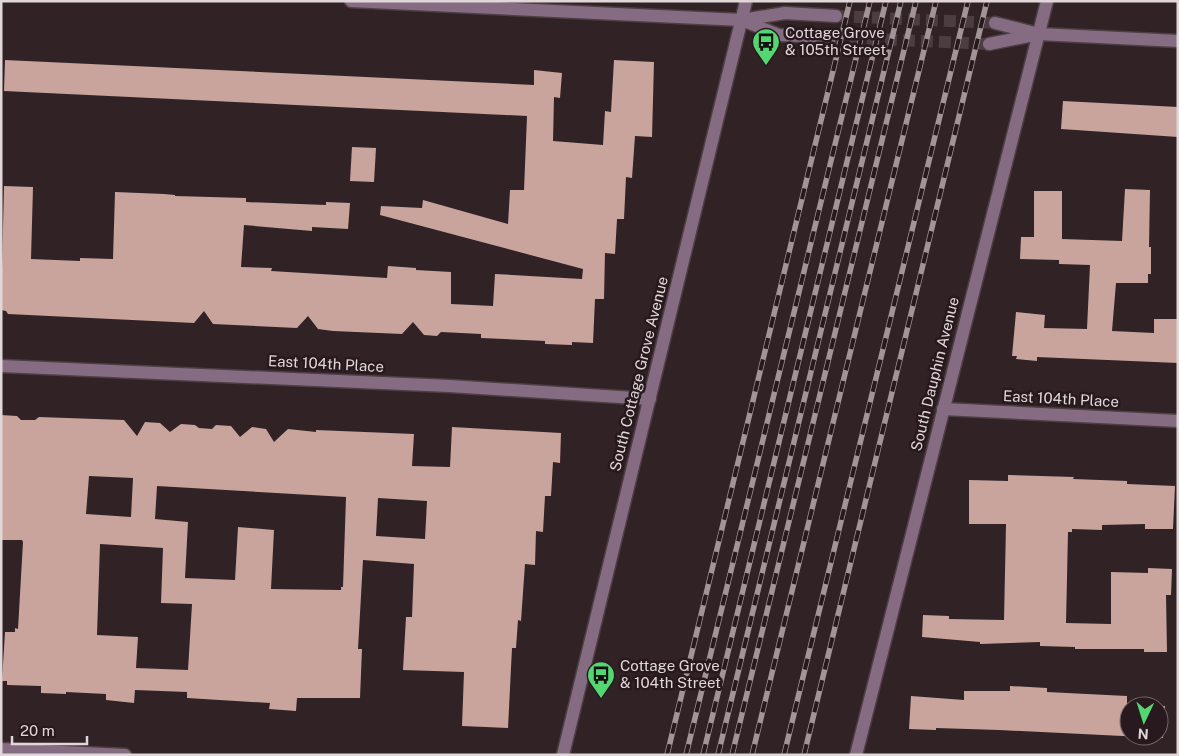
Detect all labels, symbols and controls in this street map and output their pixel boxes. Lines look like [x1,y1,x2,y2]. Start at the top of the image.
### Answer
place label: Cottage Grove & 105th Street [785,24,886,58]
bus stop icon: Cottage Grove & 105th Street [751,27,781,66]
street label: South Cottage Grove Avenue [606,275,671,473]
street label: South Dauphin Avenue [907,295,962,453]
street label: East 104th Place [268,352,384,375]
street label: East 104th Place [1003,387,1119,410]
place label: Cottage Grove & 104th Street [620,657,721,691]
bus stop icon: Cottage Grove & 104th Street [586,660,616,699]
north arrow [1119,696,1169,746]
scale bar [12,714,88,746]
text: 20 m [20,722,55,739]
text: N [1137,726,1149,742]

